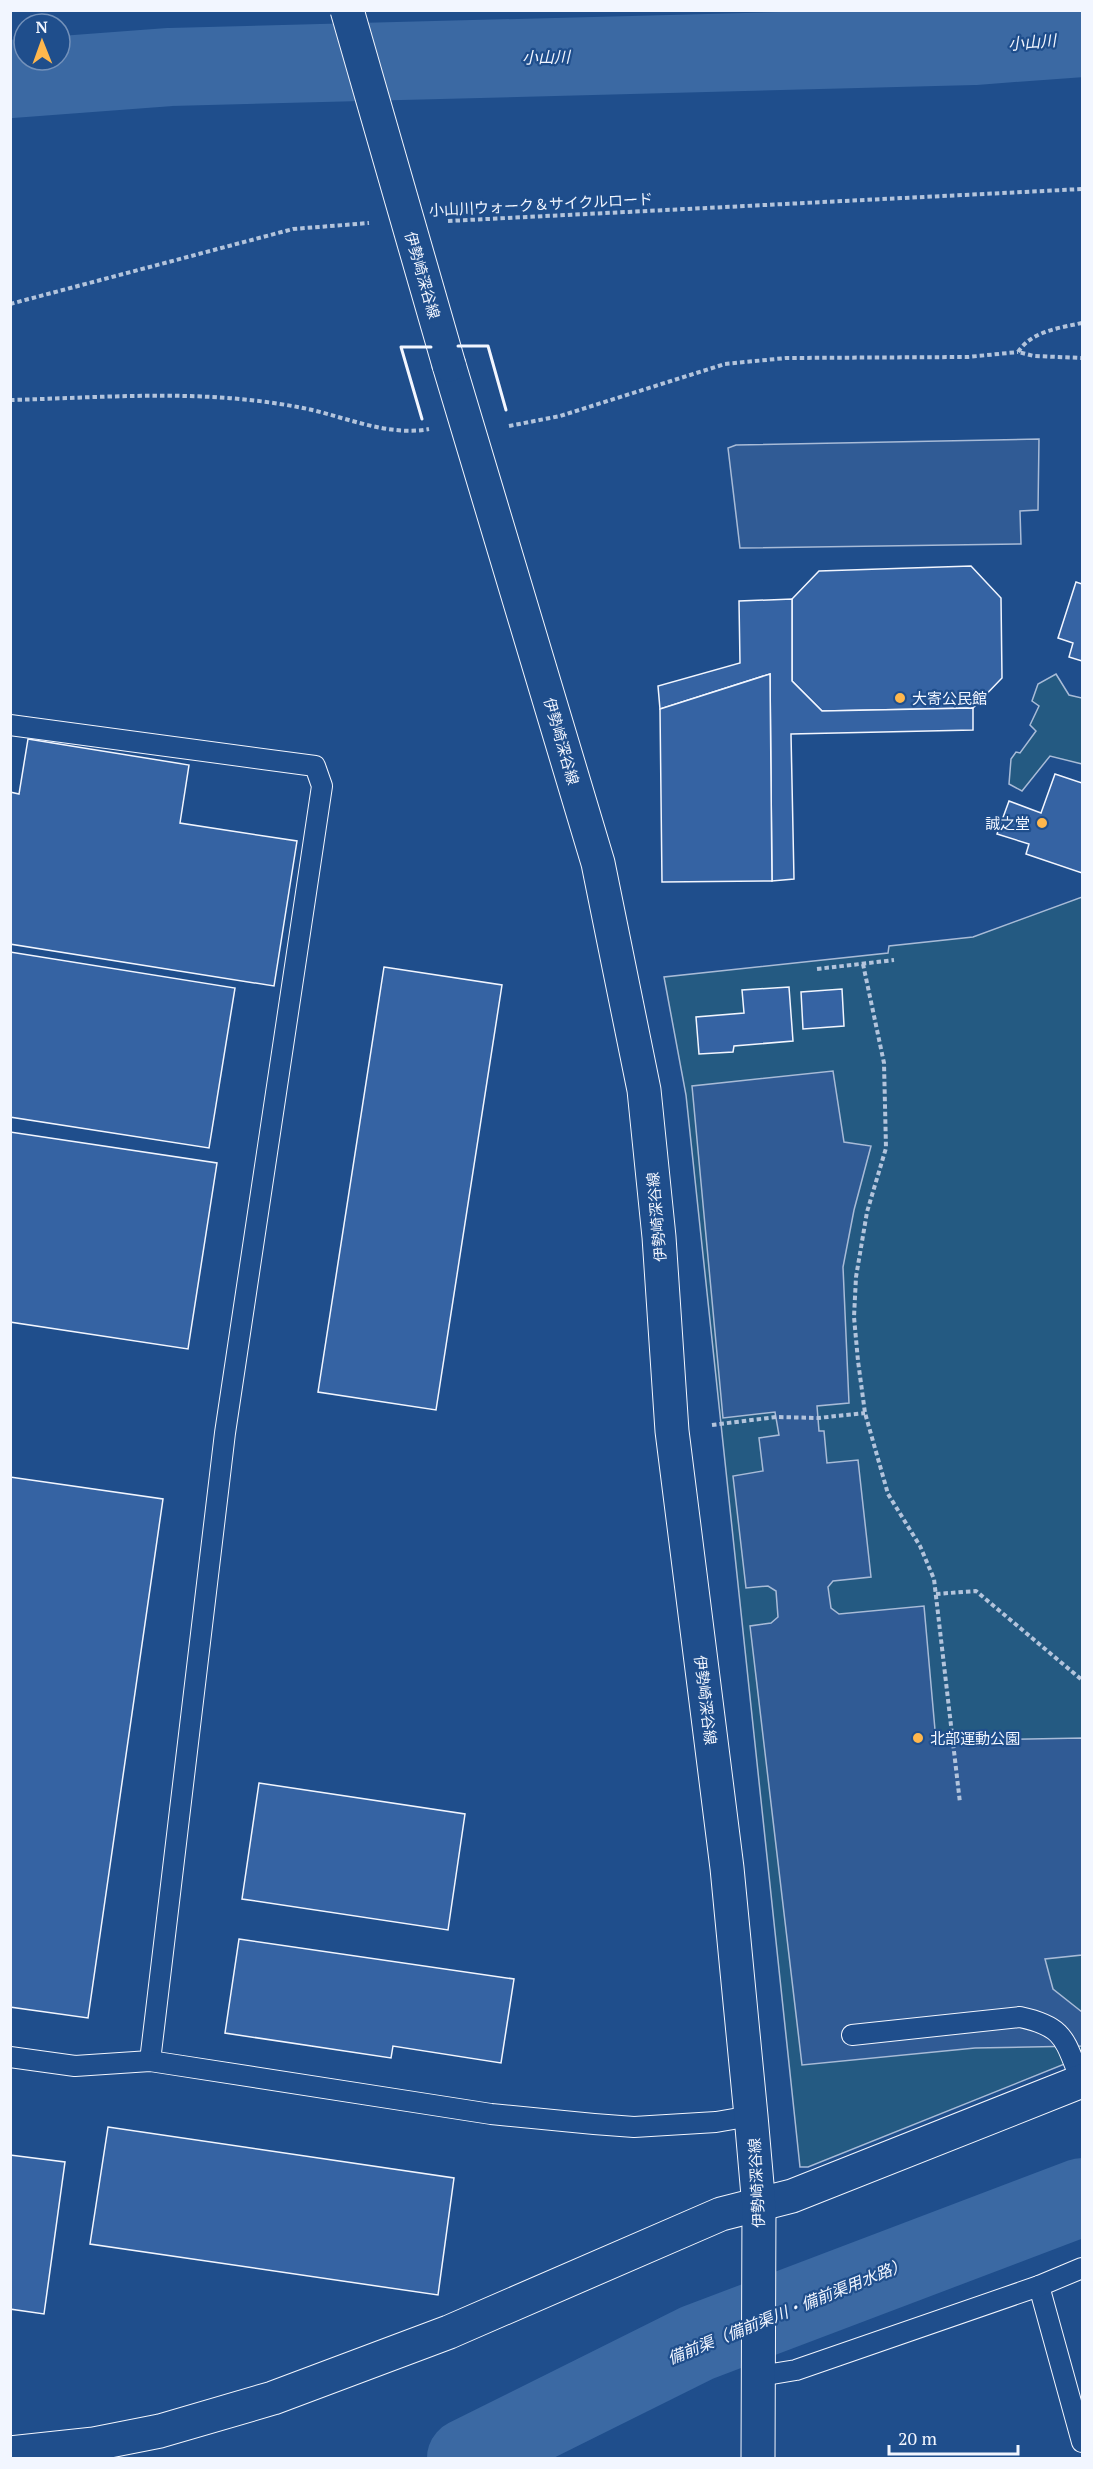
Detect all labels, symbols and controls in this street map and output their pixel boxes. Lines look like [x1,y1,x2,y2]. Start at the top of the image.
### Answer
north arrow [12,12,72,72]
text: N [35,16,48,38]
water label: 小山川 [1007,29,1059,55]
water label: 小山川 [522,46,572,68]
street label: 小山川ウォーク＆サイクルロード [428,188,654,220]
street label: 伊勢崎深谷線 [401,229,445,321]
place label: 大寄公民館 [912,688,987,708]
marker: 大寄公民館 [893,691,907,705]
street label: 伊勢崎深谷線 [540,695,584,787]
place label: 誠之堂 [985,813,1030,833]
marker: 誠之堂 [1035,816,1049,830]
street label: 伊勢崎深谷線 [642,1171,670,1263]
street label: 伊勢崎深谷線 [691,1654,721,1746]
place label: 北部運動公園 [930,1728,1020,1748]
marker: 北部運動公園 [911,1731,925,1745]
street label: 伊勢崎深谷線 [744,2138,768,2228]
water label: 備前渠（備前渠川・備前渠用水路） [664,2253,910,2369]
scale bar [889,2418,1018,2456]
text: 20 m [898,2426,938,2450]

